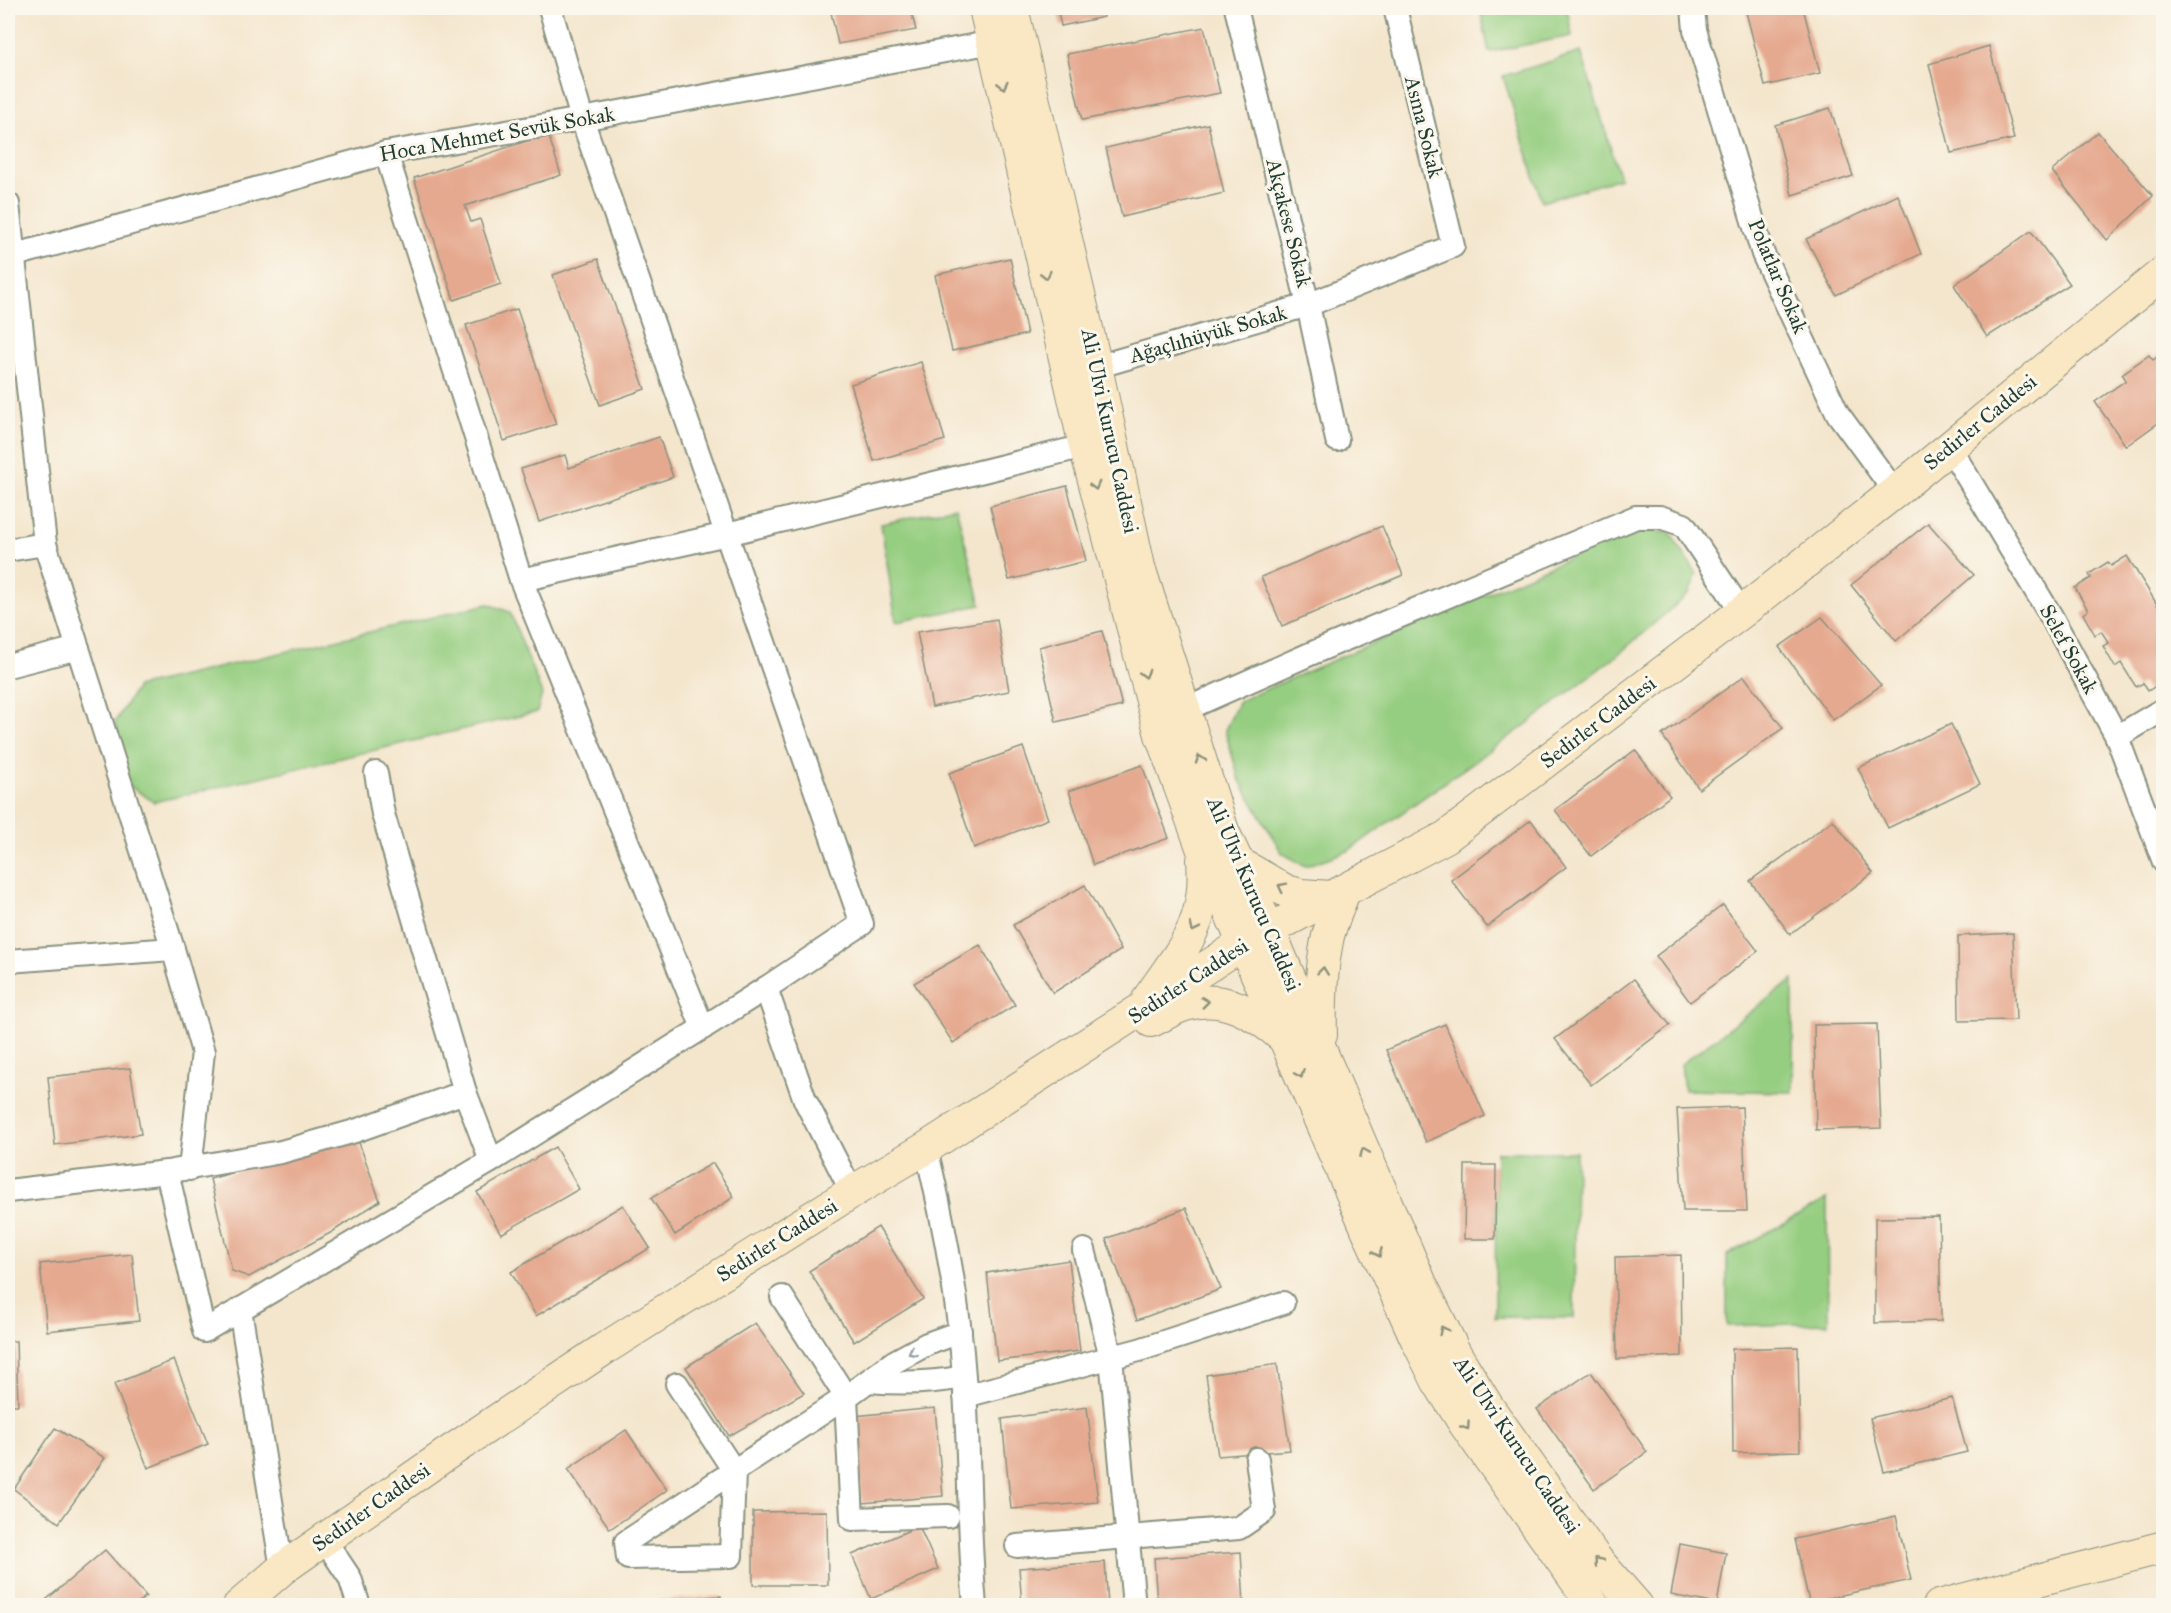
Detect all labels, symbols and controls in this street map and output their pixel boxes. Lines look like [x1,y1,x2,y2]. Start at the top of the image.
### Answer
street label: Asma Sokak [1399,72,1449,181]
one-way arrow [996,80,1009,90]
street label: Hoca Mehmet Sevük Sokak [377,100,617,168]
street label: Akçakese Sokak [1260,155,1318,290]
street label: Polatlar Sokak [1742,215,1814,338]
one-way arrow [1039,270,1052,280]
street label: Ağaçlıhüyük Sokak [1126,299,1290,369]
street label: Ali Ulvi Kurucu Caddesi [1075,325,1144,536]
street label: Sedirler Caddesi [1918,368,2042,476]
one-way arrow [1088,480,1100,490]
street label: Selef Sokak [2034,600,2104,698]
one-way arrow [1137,669,1150,679]
street label: Sedirler Caddesi [1535,670,1661,774]
one-way arrow [1195,754,1207,765]
street label: Ali Ulvi Kurucu Caddesi [1201,792,1307,995]
one-way arrow [1277,883,1288,895]
one-way arrow [1189,921,1201,932]
street label: Sedirler Caddesi [1123,932,1253,1030]
one-way arrow [1316,967,1329,976]
one-way arrow [1200,996,1209,1009]
one-way arrow [1293,1068,1305,1079]
one-way arrow [1359,1147,1371,1158]
street label: Sedirler Caddesi [712,1192,843,1288]
one-way arrow [1370,1247,1382,1258]
one-way arrow [1439,1326,1451,1337]
one-way arrow [908,1345,918,1356]
street label: Ali Ulvi Kurucu Caddesi [1447,1350,1586,1539]
one-way arrow [1459,1420,1470,1431]
street label: Sedirler Caddesi [307,1457,435,1557]
one-way arrow [1595,1557,1606,1568]

